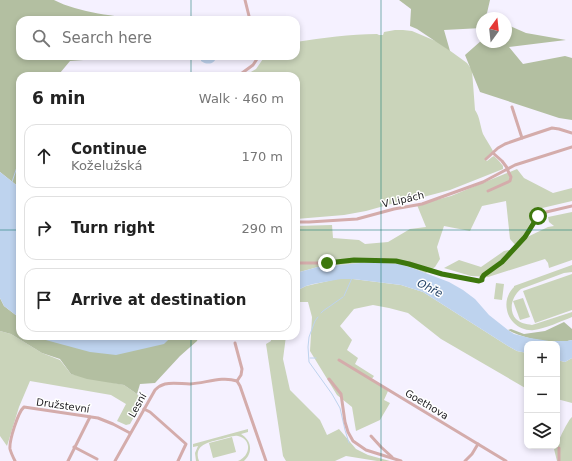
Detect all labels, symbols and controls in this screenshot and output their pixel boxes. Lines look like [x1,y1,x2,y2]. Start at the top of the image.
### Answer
north arrow [476,12,512,48]
search box [16,16,300,60]
icon: search [30,27,52,49]
text: Search here [62,29,152,47]
text: 6 min [32,88,85,108]
text: Walk · 460 m [199,91,284,106]
text: Continue [71,140,147,158]
icon: ahead [33,145,55,167]
text: 170 m [241,149,283,164]
text: Koželužská [71,158,142,173]
street label: V Lipách [381,189,425,210]
route start [529,207,547,225]
icon: right [33,217,55,239]
text: Turn right [71,219,155,237]
text: 290 m [241,221,283,236]
route end [318,254,336,272]
water label: Ohře [415,277,445,300]
icon: arrive [33,289,55,311]
text: Arrive at destination [71,291,246,309]
map controls [524,341,560,449]
button: + [524,341,560,377]
button: − [524,377,560,413]
street label: Goethova [403,387,450,422]
street label: Lesní [126,390,149,419]
street label: Družstevní [36,396,92,415]
button: layers [524,413,560,449]

